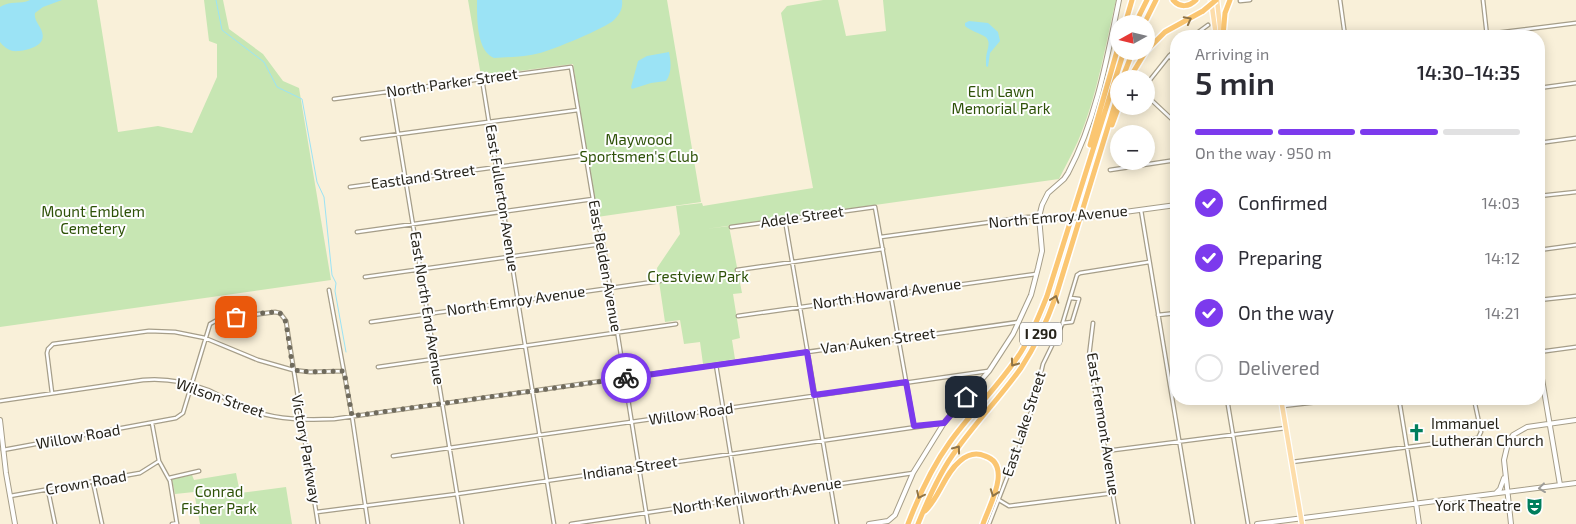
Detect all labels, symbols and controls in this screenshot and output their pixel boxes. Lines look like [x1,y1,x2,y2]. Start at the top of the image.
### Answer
north arrow [1110,15,1155,60]
map controls [1110,15,1155,170]
one-way arrow [1183,16,1192,26]
text: Arriving in [1195,44,1269,63]
text: 14:30–14:35 [1417,61,1520,84]
text: 5 min [1195,63,1275,101]
street label: North Parker Street [385,64,519,100]
button: + [1110,70,1155,115]
park label: Elm Lawn Memorial Park [952,82,1051,117]
street label: East Fullerton Avenue [482,123,524,273]
button: − [1110,125,1155,170]
park label: Maywood Sportsmen's Club [580,130,698,165]
text: On the way · 950 m [1195,143,1331,162]
street label: Eastland Street [370,160,476,192]
icon: check [1195,189,1223,217]
text: Confirmed [1238,191,1328,214]
text: 14:03 [1481,193,1520,212]
street label: East Belden Avenue [586,198,626,333]
street label: Adele Street [759,201,845,231]
street label: North Emroy Avenue [988,201,1128,231]
park label: Mount Emblem Cemetery [41,202,145,237]
street label: East North End Avenue [407,230,449,386]
icon: check [1195,244,1223,272]
text: Preparing [1238,246,1322,269]
text: 14:12 [1485,248,1520,267]
park label: Crestview Park [647,267,749,285]
street label: North Howard Avenue [812,274,962,312]
street label: North Emroy Avenue [446,281,586,319]
one-way arrow [1049,295,1059,304]
pin [215,296,257,338]
icon: check [1195,299,1223,327]
text: On the way [1238,301,1334,324]
icon: bag [222,303,250,331]
text: 14:21 [1485,303,1520,322]
road number: I 290 [1020,322,1062,346]
street label: Van Auken Street [819,323,937,357]
street label: East Fremont Avenue [1084,351,1124,497]
courier [601,353,651,403]
text: Delivered [1238,356,1320,379]
one-way arrow [1011,357,1020,367]
icon: bike [612,364,640,392]
street label: East Lake Street [998,368,1049,479]
street label: Wilson Street [174,374,267,421]
pin [945,376,987,418]
icon: home [952,383,980,411]
street label: Victory Parkway [289,393,325,505]
street label: Willow Road [647,398,734,428]
place label: Immanuel Lutheran Church [1431,414,1544,449]
street label: Willow Road [34,420,121,452]
church icon: Immanuel Lutheran Church [1407,423,1427,443]
one-way arrow [952,446,960,455]
street label: Indiana Street [581,451,679,483]
street label: Crown Road [44,466,128,498]
street label: North Kenilworth Avenue [671,473,843,517]
park label: Conrad Fisher Park [181,482,257,517]
one-way arrow [1538,482,1546,493]
one-way arrow [990,489,1000,497]
one-way arrow [916,490,926,499]
place label: York Theatre [1435,496,1521,514]
theatre icon: York Theatre [1525,496,1545,516]

